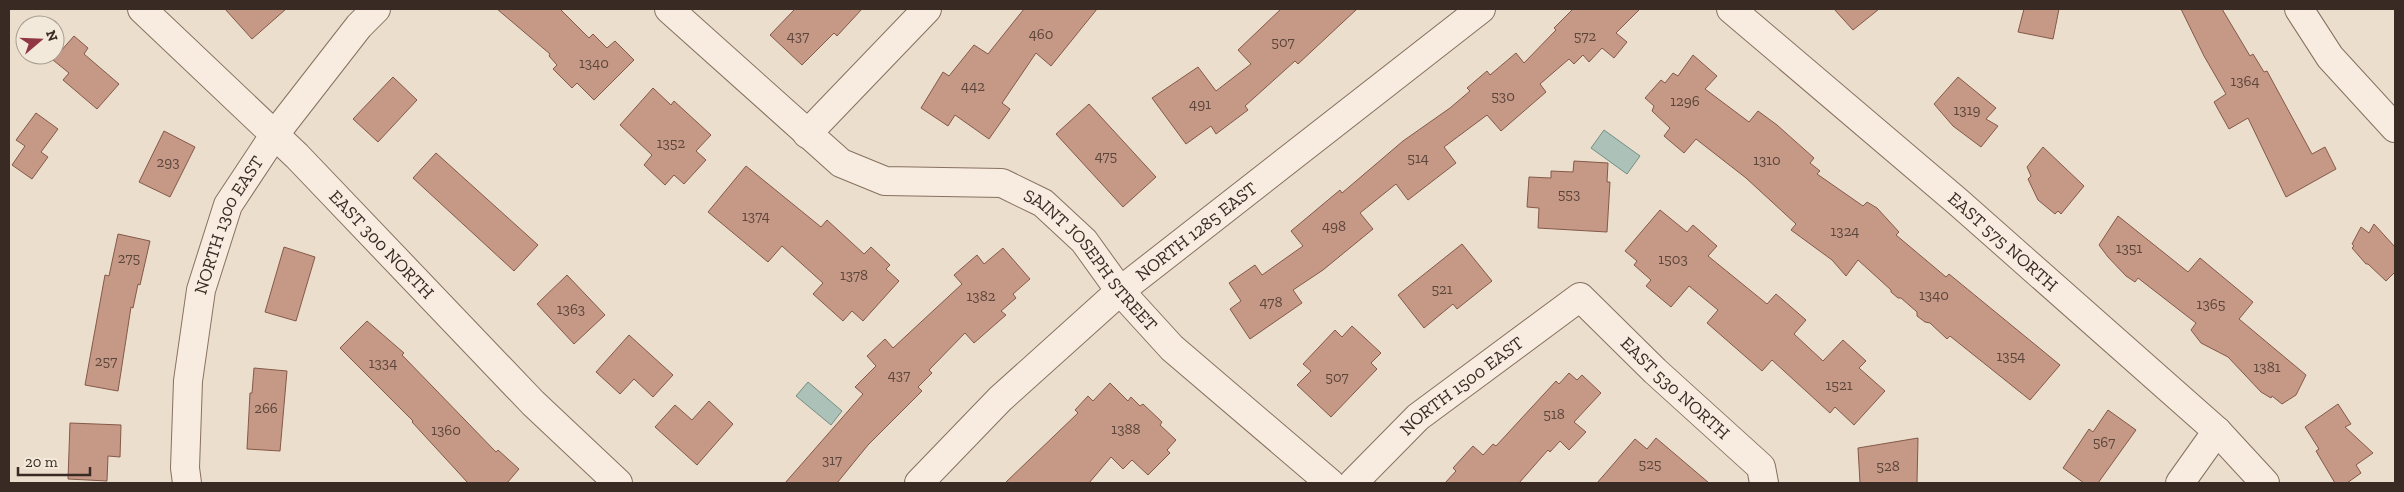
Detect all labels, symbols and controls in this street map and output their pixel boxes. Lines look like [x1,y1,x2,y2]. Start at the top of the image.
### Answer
north arrow [15,15,65,65]
house number: 460 [1029,25,1053,43]
house number: 437 [787,27,809,45]
house number: 572 [1574,27,1597,45]
text: N [42,28,62,44]
house number: 507 [1271,33,1295,51]
house number: 1340 [579,54,609,72]
house number: 1364 [2230,72,2260,90]
house number: 442 [961,77,985,95]
house number: 530 [1491,87,1515,105]
house number: 1296 [1670,92,1700,110]
house number: 491 [1189,95,1211,113]
house number: 1319 [1954,101,1980,119]
house number: 1352 [657,134,686,152]
house number: 475 [1095,147,1118,165]
house number: 514 [1407,149,1429,167]
house number: 1310 [1753,151,1781,169]
street label: NORTH 1300 EAST [189,152,268,297]
house number: 293 [156,153,180,171]
street label: NORTH 1285 EAST [1131,177,1261,286]
street label: SAINT JOSEPH STREET [1020,184,1162,336]
street label: EAST 300 NORTH [324,185,439,303]
house number: 553 [1558,185,1580,203]
street label: EAST 575 NORTH [1943,187,2063,296]
house number: 1374 [742,207,770,225]
house number: 498 [1322,217,1346,235]
house number: 1324 [1831,222,1859,240]
house number: 1351 [2116,239,2143,257]
house number: 275 [118,249,141,267]
house number: 1503 [1658,250,1688,268]
house number: 1378 [840,266,868,284]
house number: 521 [1431,280,1453,298]
house number: 1340 [1919,286,1949,304]
house number: 1382 [967,287,996,305]
house number: 478 [1260,293,1282,311]
house number: 1365 [2197,295,2226,313]
house number: 1363 [557,300,585,318]
street label: NORTH 1500 EAST [1395,332,1528,440]
street label: EAST 530 NORTH [1616,332,1734,444]
house number: 1354 [1997,347,2025,365]
house number: 257 [95,352,117,370]
house number: 1334 [369,354,397,372]
house number: 1381 [2254,358,2281,376]
house number: 437 [888,366,910,384]
house number: 507 [1325,368,1349,386]
house number: 1521 [1826,376,1853,394]
house number: 266 [254,399,278,417]
house number: 518 [1543,405,1565,423]
house number: 1388 [1111,420,1141,438]
house number: 1360 [431,421,461,439]
house number: 567 [2093,433,2115,451]
scale bar [18,444,90,476]
house number: 317 [822,451,842,469]
text: 20 m [25,453,58,471]
house number: 525 [1638,455,1662,473]
house number: 528 [1876,457,1900,475]

